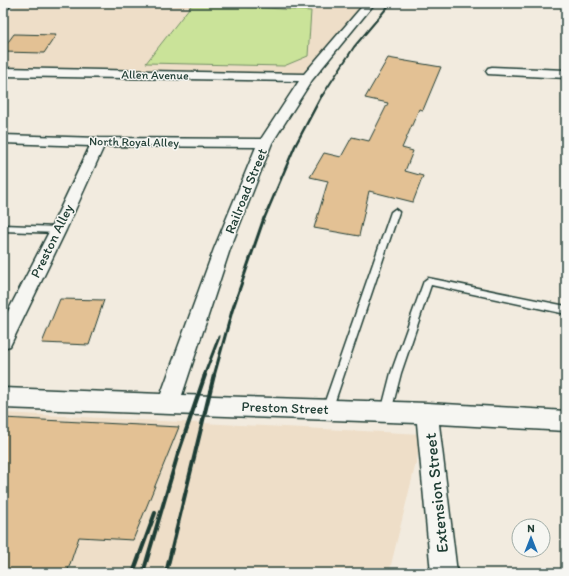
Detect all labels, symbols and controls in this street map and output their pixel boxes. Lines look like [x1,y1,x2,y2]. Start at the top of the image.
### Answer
street label: Allen Avenue [121,67,189,83]
street label: North Royal Alley [89,134,179,150]
street label: Railroad Street [221,146,271,236]
street label: Preston Alley [27,201,77,281]
street label: Preston Street [241,398,329,418]
street label: Extension Street [420,431,452,554]
north arrow [511,518,551,558]
text: N [527,522,535,535]

